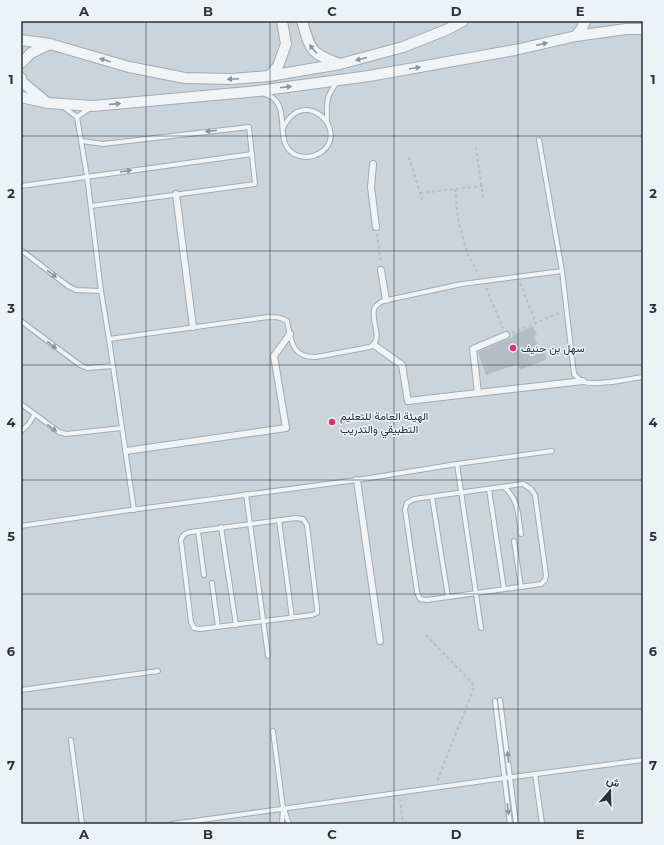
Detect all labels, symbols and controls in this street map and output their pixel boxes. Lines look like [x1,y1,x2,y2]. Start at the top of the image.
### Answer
text: A [78,3,90,19]
text: B [203,3,213,19]
text: C [327,3,337,19]
text: D [451,3,462,19]
text: E [576,3,585,19]
one-way arrow [536,40,549,46]
one-way arrow [309,44,318,55]
one-way arrow [355,56,367,62]
one-way arrow [98,57,110,63]
one-way arrow [409,65,421,71]
text: 1 [8,71,14,87]
text: 1 [650,71,656,87]
one-way arrow [226,76,239,82]
one-way arrow [280,84,292,91]
one-way arrow [109,100,121,107]
one-way arrow [205,128,217,134]
one-way arrow [120,168,132,174]
text: 2 [7,185,15,201]
text: 2 [649,185,657,201]
one-way arrow [47,270,57,278]
text: 3 [6,300,15,316]
text: 3 [648,300,657,316]
one-way arrow [47,340,58,349]
place label: سهل بن حنيف [521,341,585,355]
marker: سهل بن حنيف [508,343,518,353]
place label: الهيئة العامة للتعليم التطبيقي والتدريب [340,409,428,439]
text: 4 [7,414,16,430]
text: 4 [649,414,658,430]
marker: الهيئة العامة للتعليم التطبيقي والتدريب [327,417,337,427]
one-way arrow [46,423,57,432]
text: 5 [7,528,15,544]
text: 5 [649,528,657,544]
text: 6 [7,643,16,659]
text: 6 [649,643,658,659]
one-way arrow [505,751,511,764]
text: 7 [7,757,15,773]
text: 7 [649,757,657,773]
north arrow [590,771,630,811]
text: ش [605,773,622,790]
one-way arrow [505,803,511,815]
text: A [78,826,90,842]
text: B [203,826,213,842]
text: C [327,826,337,842]
text: D [451,826,462,842]
text: E [576,826,585,842]

